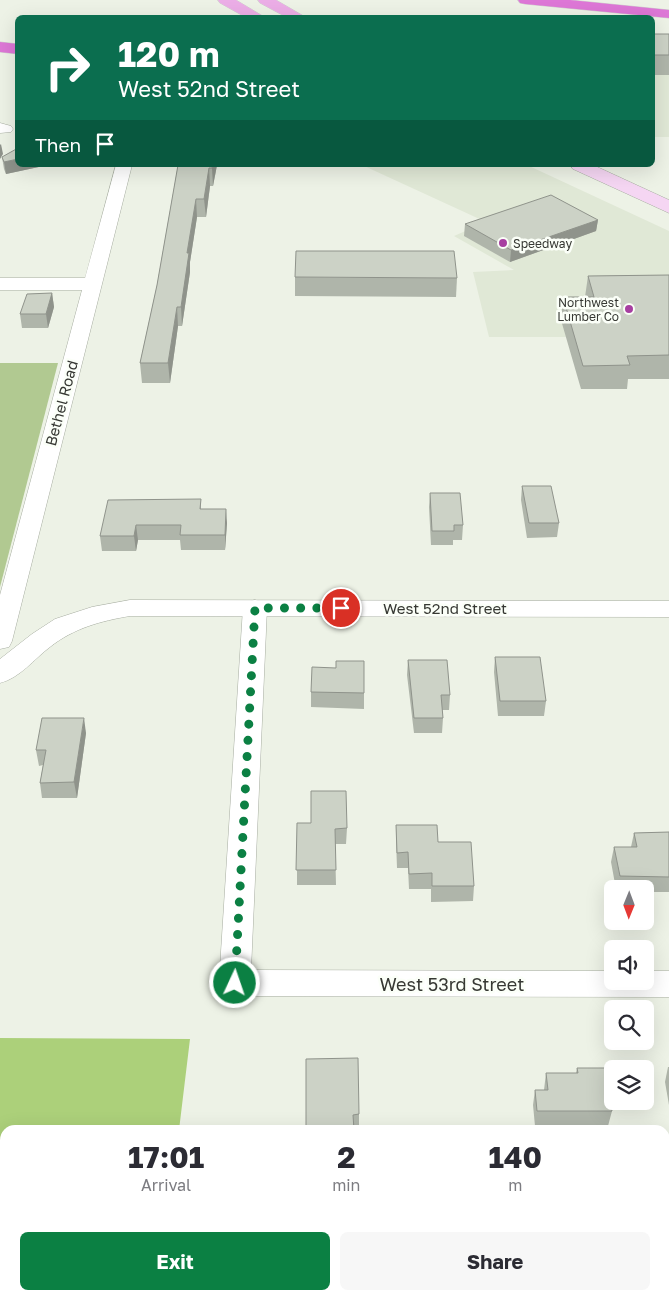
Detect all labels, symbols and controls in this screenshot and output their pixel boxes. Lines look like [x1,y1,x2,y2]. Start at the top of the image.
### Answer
text: 120 m [118,33,220,75]
icon: right [35,35,100,100]
text: West 52nd Street [118,75,300,102]
icon: arrive [91,130,119,158]
text: Then [35,133,81,156]
place label: Speedway [513,236,572,251]
marker: Speedway [497,237,509,249]
place label: Northwest Lumber Co [557,295,619,324]
marker: Northwest Lumber Co [623,303,635,315]
street label: Bethel Road [41,358,81,448]
pin [320,587,362,629]
icon: arrive [327,594,355,622]
street label: West 52nd Street [383,599,507,617]
north arrow [604,880,654,930]
map controls [604,880,654,1110]
button: sound [604,940,654,990]
position arrow [208,956,260,1008]
street label: West 53rd Street [380,973,524,995]
button: search [604,1000,654,1050]
button: layers [604,1060,654,1110]
text: 17:01 [128,1139,204,1175]
text: 2 [337,1139,355,1175]
text: 140 [488,1139,542,1175]
text: Arrival [141,1175,191,1195]
text: min [332,1175,360,1195]
text: m [508,1175,522,1195]
button: Exit [20,1232,330,1290]
button: Share [340,1232,650,1290]

